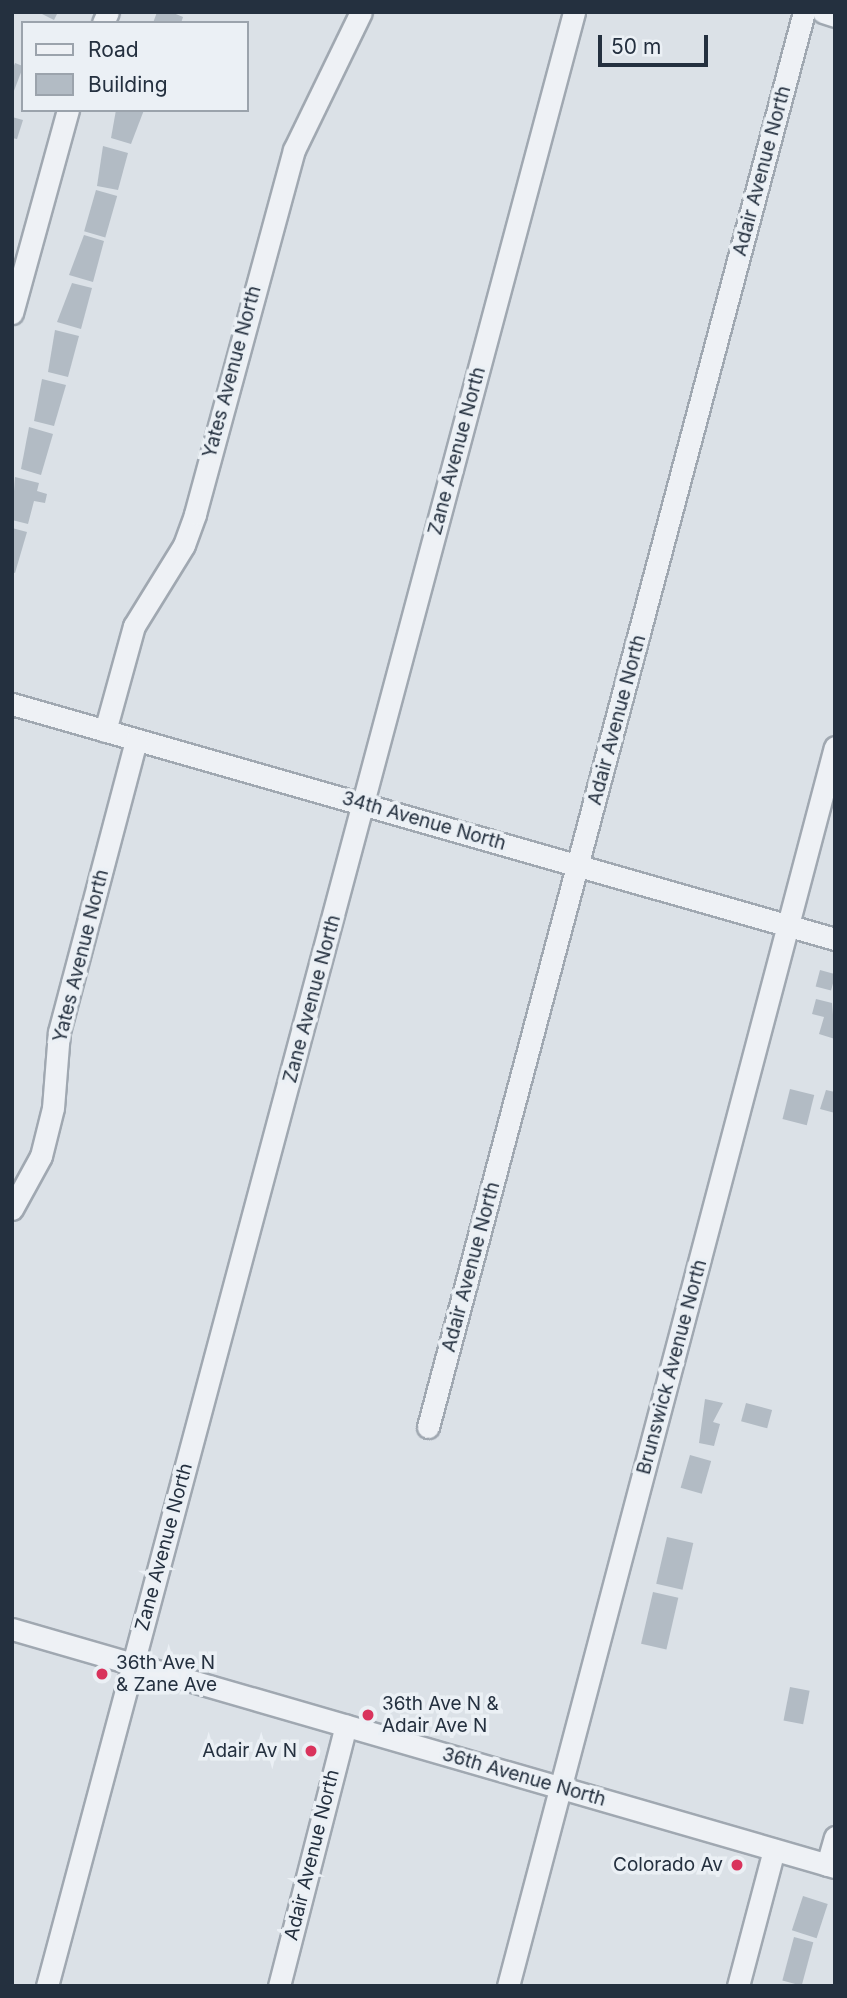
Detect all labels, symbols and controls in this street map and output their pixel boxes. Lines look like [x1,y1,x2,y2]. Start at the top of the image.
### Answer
legend [21,21,248,112]
scale bar [602,21,712,65]
text: 50 m [611,34,661,59]
text: Road [88,37,139,62]
text: Building [88,72,168,97]
street label: Adair Avenue North [728,83,796,259]
street label: Yates Avenue North [198,283,266,461]
street label: Zane Avenue North [424,365,490,537]
street label: Adair Avenue North [583,632,651,808]
street label: 34th Avenue North [339,787,509,855]
street label: Yates Avenue North [48,867,114,1045]
street label: Zane Avenue North [279,913,345,1085]
street label: Adair Avenue North [437,1179,505,1355]
street label: Brunswick Avenue North [632,1257,712,1477]
street label: Zane Avenue North [131,1461,197,1633]
place label: 36th Ave N & Zane Ave [116,1652,217,1696]
marker: 36th Ave N & Zane Ave [94,1666,110,1682]
place label: 36th Ave N & Adair Ave N [382,1693,499,1737]
marker: 36th Ave N & Adair Ave N [360,1707,376,1723]
place label: Adair Av N [202,1740,297,1762]
marker: Adair Av N [303,1743,319,1759]
street label: 36th Avenue North [440,1743,608,1811]
street label: Adair Avenue North [280,1767,344,1943]
place label: Colorado Av [613,1854,723,1876]
marker: Colorado Av [729,1857,745,1873]

